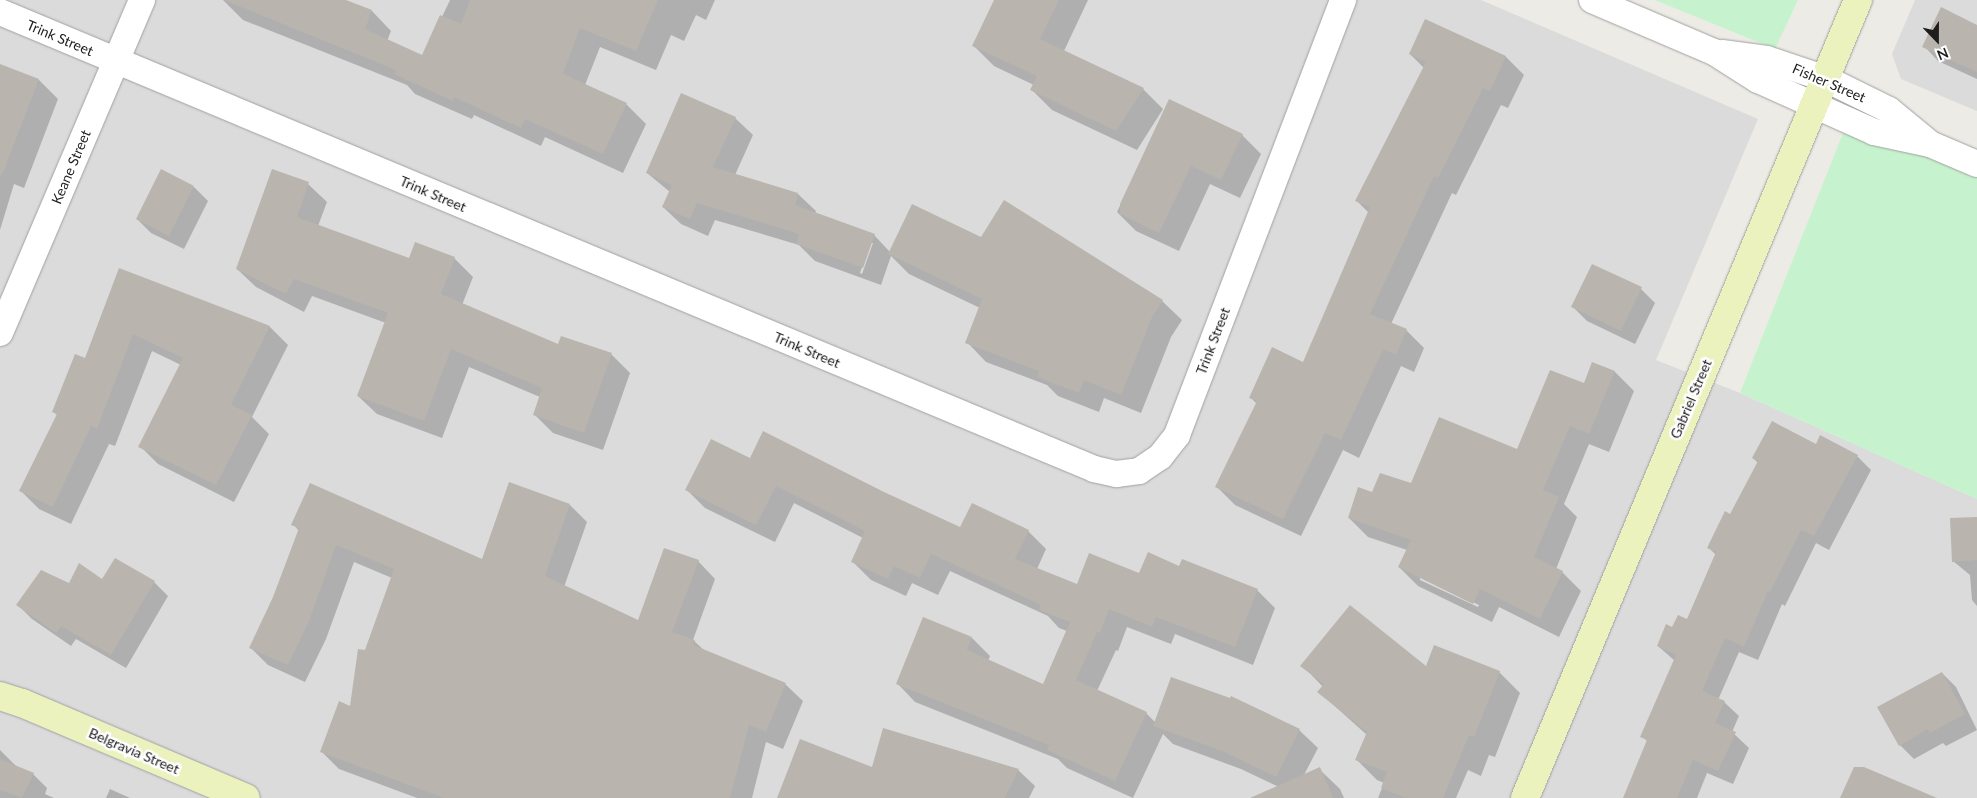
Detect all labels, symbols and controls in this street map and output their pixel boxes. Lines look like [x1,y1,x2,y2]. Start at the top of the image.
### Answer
north arrow [1912,15,1962,65]
street label: Trink Street [24,16,96,60]
text: N [1935,44,1951,64]
street label: Fisher Street [1790,60,1868,106]
street label: Keane Street [48,127,94,207]
street label: Trink Street [397,172,469,216]
street label: Trink Street [1193,305,1233,377]
street label: Trink Street [771,328,843,372]
street label: Gabriel Street [1667,357,1715,441]
street label: Belgravia Street [86,724,182,778]

